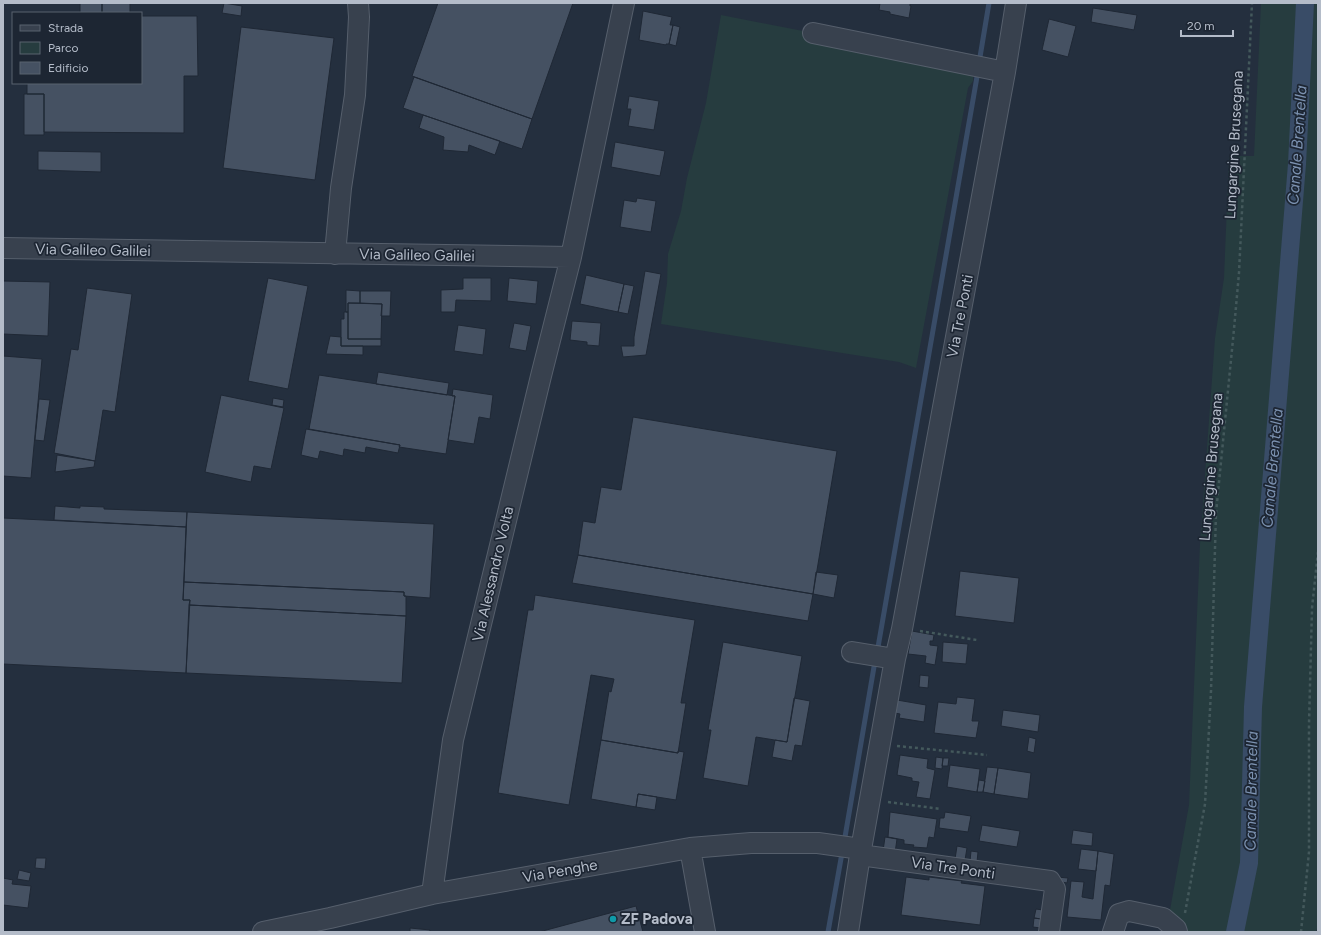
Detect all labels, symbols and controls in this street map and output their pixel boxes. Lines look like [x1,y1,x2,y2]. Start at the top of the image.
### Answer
legend [12,12,142,84]
scale bar [1181,12,1233,38]
text: 20 m [1187,19,1215,33]
text: Strada [48,21,83,35]
text: Parco [48,41,78,55]
text: Edificio [48,61,88,75]
street label: Lungargine Brusegana [1221,70,1247,220]
water label: Canale Brentella [1283,85,1311,205]
street label: Via Galileo Galilei [35,240,151,260]
street label: Via Galileo Galilei [359,245,475,265]
street label: Via Tre Ponti [943,273,977,359]
street label: Lungargine Brusegana [1196,392,1226,542]
water label: Canale Brentella [1257,407,1287,529]
street label: Via Alessandro Volta [469,505,517,643]
water label: Canale Brentella [1240,731,1262,851]
street label: Via Tre Ponti [910,853,996,883]
street label: Via Penghe [521,856,599,886]
place label: ZF Padova [621,910,693,928]
marker: ZF Padova [608,914,618,924]

